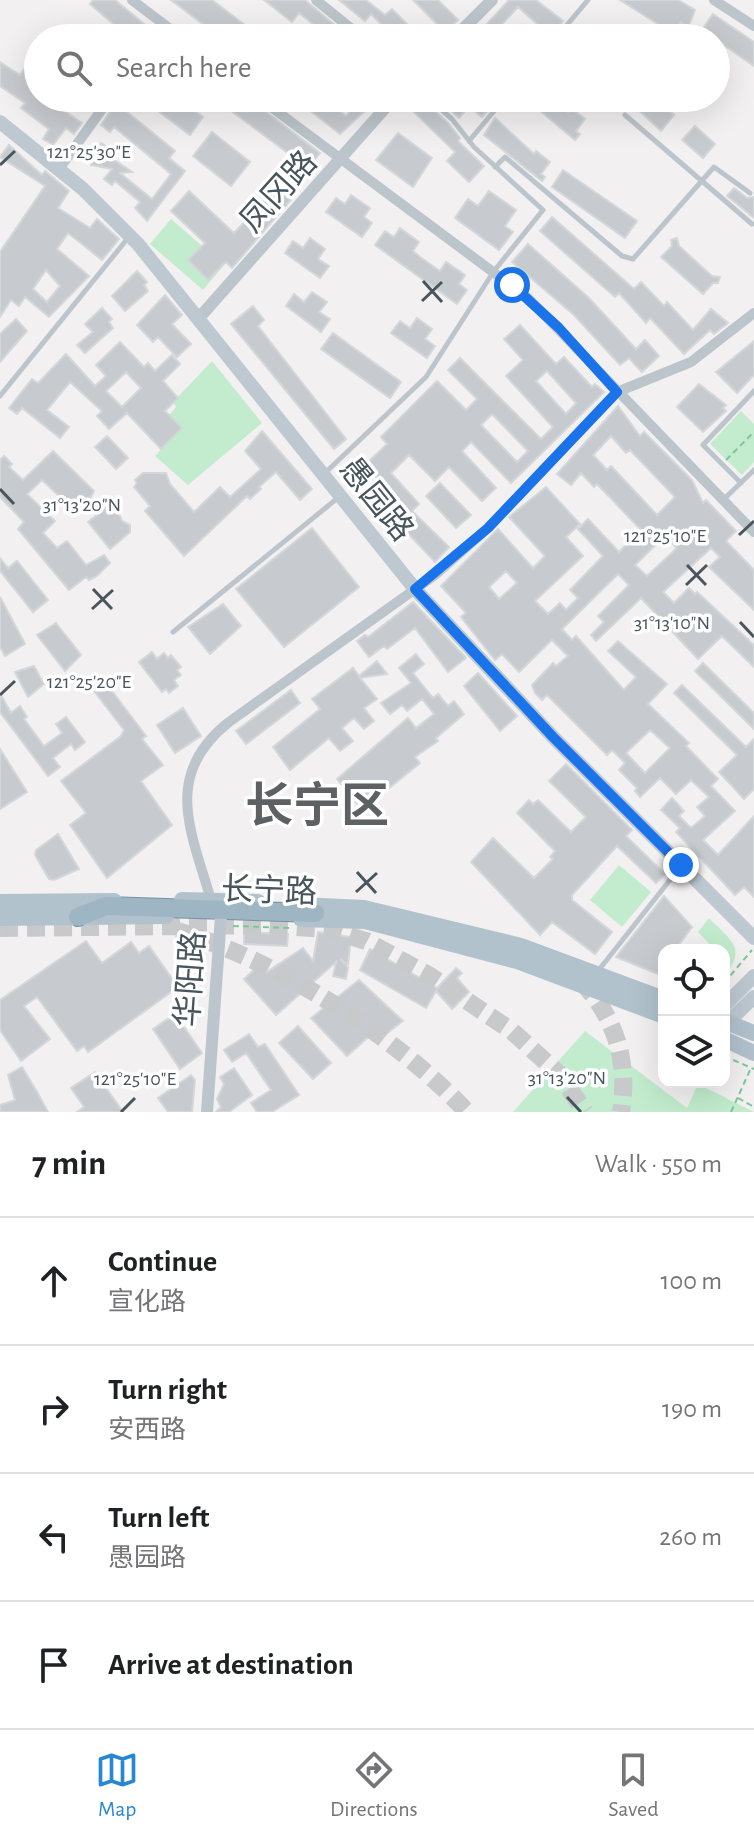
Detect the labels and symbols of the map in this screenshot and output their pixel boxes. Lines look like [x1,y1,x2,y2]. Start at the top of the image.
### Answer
text: 121°25'30"E [47,142,131,162]
street label: 凤冈路 [233,144,323,238]
route start [494,267,530,303]
street label: 愚园路 [334,451,420,547]
text: 31°13'20"N [43,495,121,515]
text: 121°25'10"E [624,526,706,546]
text: 31°13'10"N [634,613,710,633]
text: 121°25'20"E [47,672,132,692]
district label: 长宁区 [245,780,389,832]
route end [663,847,699,883]
street label: 长宁路 [220,871,318,909]
street label: 华阳路 [170,930,210,1028]
text: 31°13'20"N [528,1068,606,1088]
text: 121°25'10"E [94,1069,176,1089]

